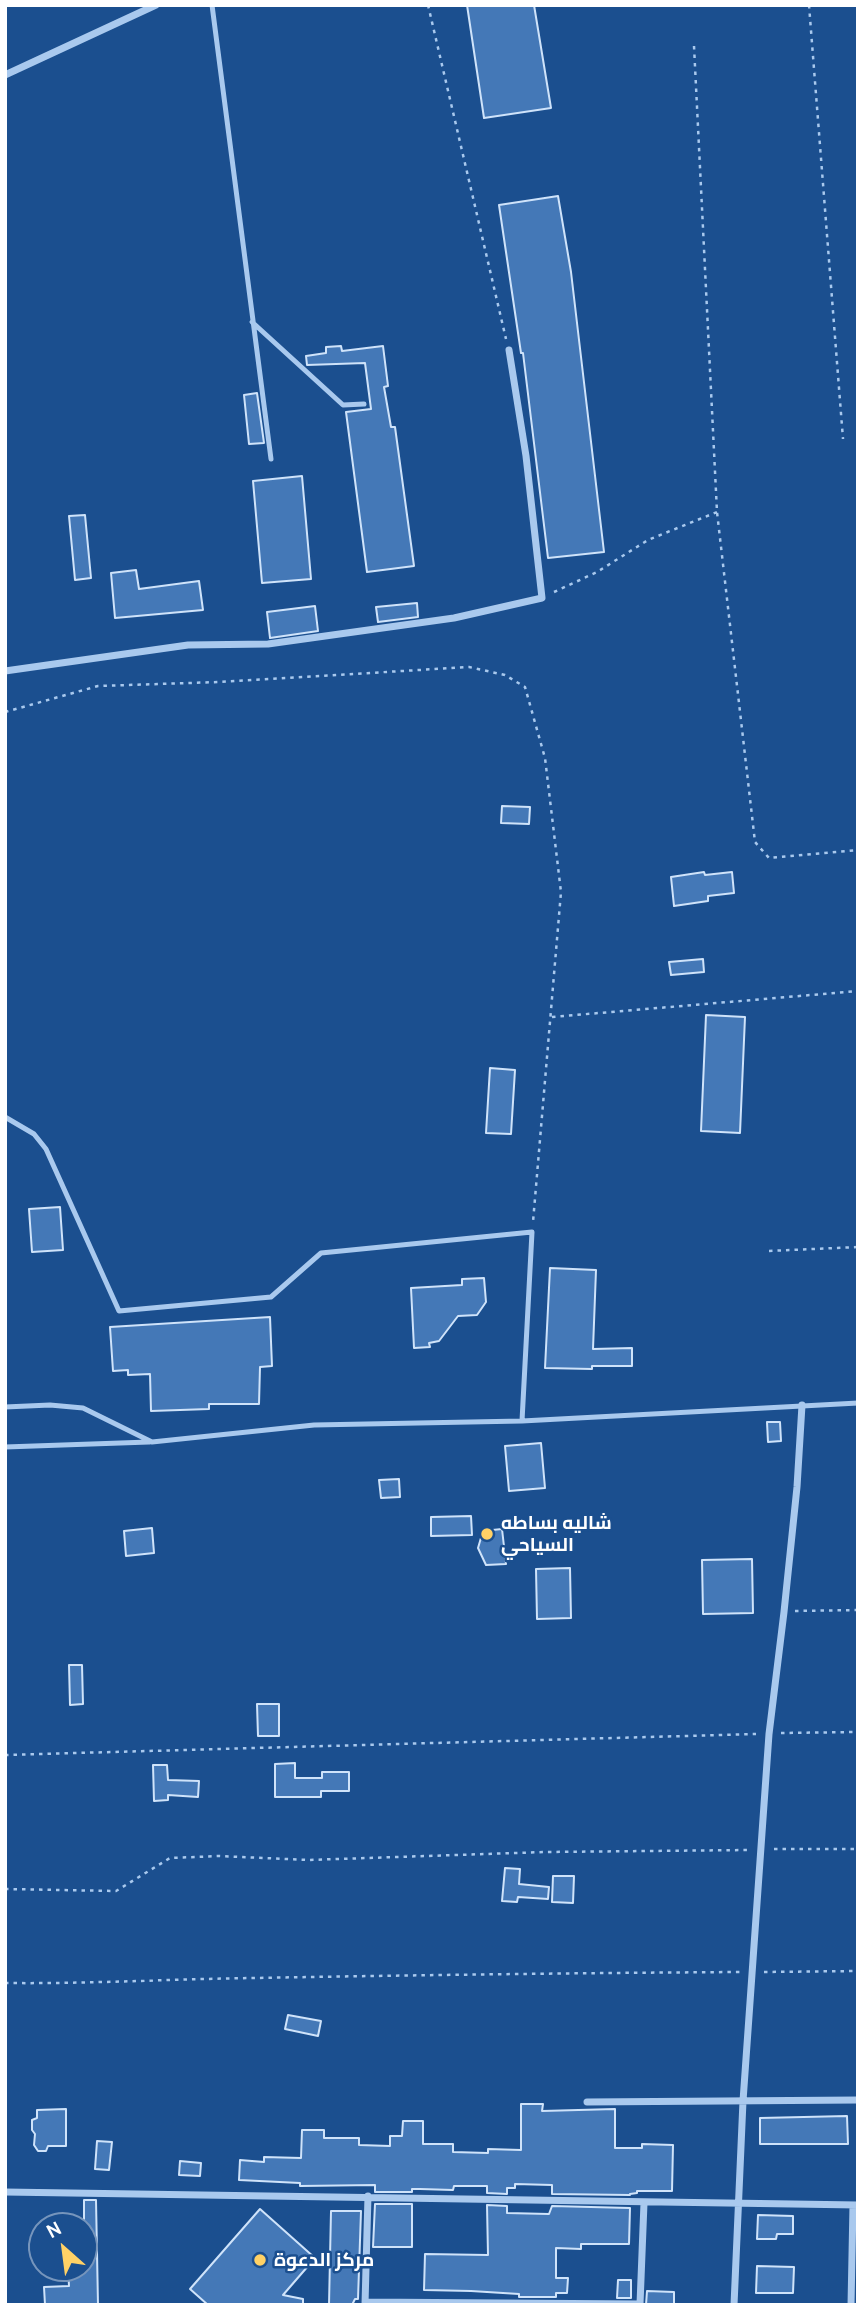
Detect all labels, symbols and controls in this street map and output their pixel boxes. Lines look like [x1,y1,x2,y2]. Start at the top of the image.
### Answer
place label: شاليه بساطه السياحي [501,1512,612,1556]
marker: شاليه بساطه السياحي [479,1526,495,1542]
north arrow [28,2212,98,2282]
text: N [43,2216,65,2243]
place label: مركز الدعوة [274,2249,374,2271]
marker: مركز الدعوة [252,2252,268,2268]

